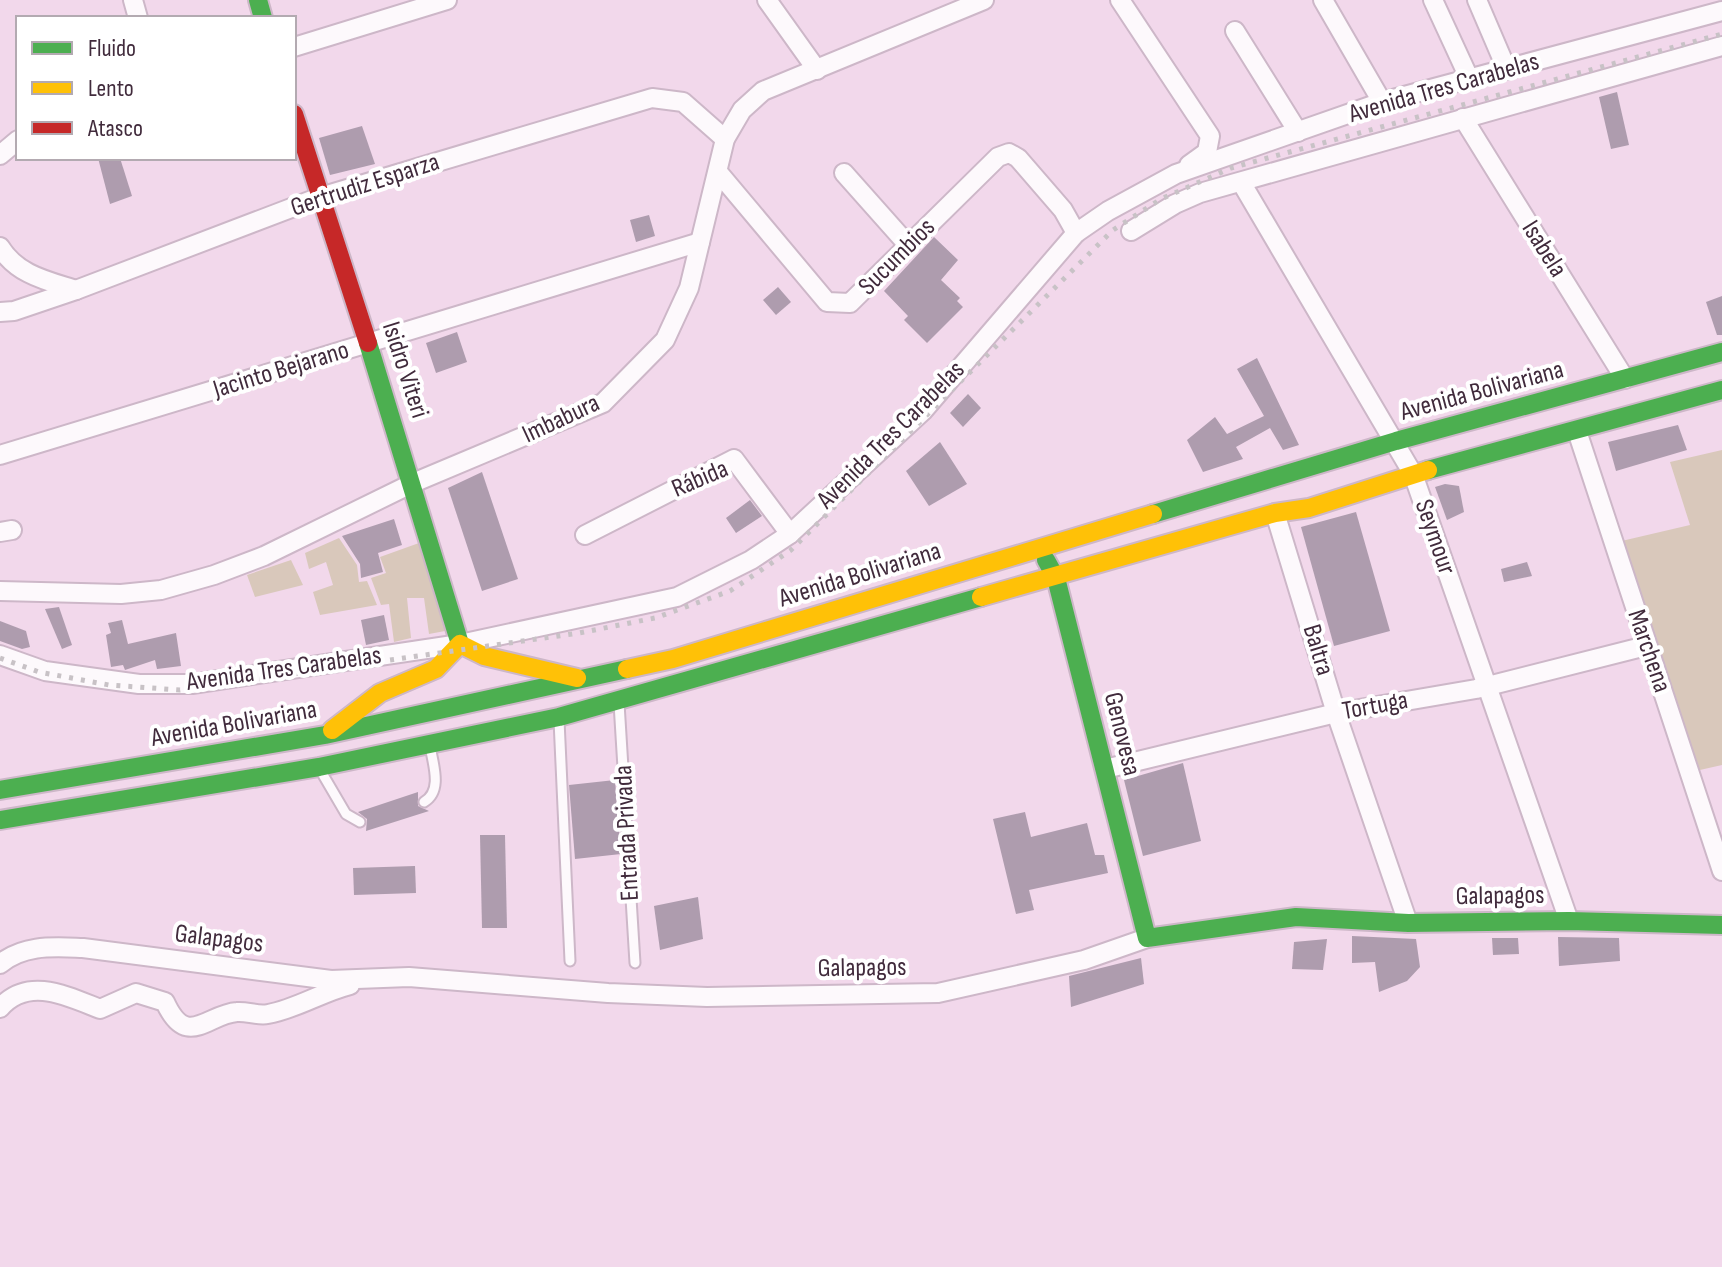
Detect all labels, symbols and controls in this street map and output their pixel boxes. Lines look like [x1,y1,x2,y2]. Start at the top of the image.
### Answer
legend [16,16,296,160]
text: Fluido [88,34,136,63]
street label: Avenida Tres Carabelas [1344,46,1543,130]
text: Lento [88,74,134,103]
text: Atasco [87,114,143,143]
street label: Gertrudiz Esparza [287,146,443,224]
street label: Sucumbios [852,212,942,302]
street label: Isabela [1515,215,1573,283]
street label: Isidro Viteri [375,318,435,422]
street label: Jacinto Bejarano [208,335,353,406]
street label: Avenida Bolivariana [1396,354,1567,428]
street label: Avenida Tres Carabelas [810,355,971,516]
street label: Imbabura [518,388,604,450]
street label: Rábida [667,453,733,505]
street label: Seymour [1408,495,1462,579]
street label: Avenida Bolivariana [774,536,945,615]
street label: Marchena [1620,605,1678,697]
street label: Baltra [1296,621,1340,679]
street label: Avenida Tres Carabelas [184,640,383,698]
street label: Tortuga [1340,685,1410,727]
street label: Genovesa [1097,689,1147,779]
street label: Avenida Bolivariana [148,694,319,754]
street label: Entrada Privada [608,764,646,902]
street label: Galapagos [1455,880,1545,912]
street label: Galapagos [173,918,265,960]
street label: Galapagos [817,952,907,984]

